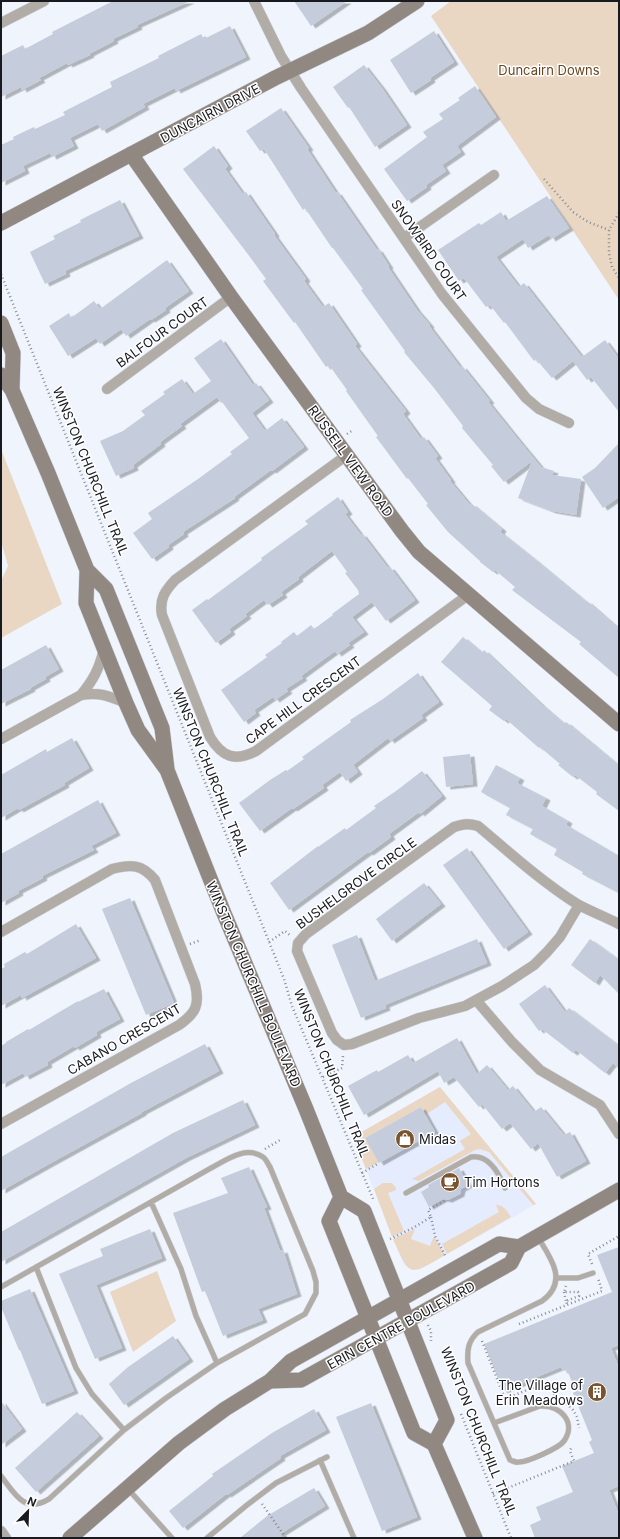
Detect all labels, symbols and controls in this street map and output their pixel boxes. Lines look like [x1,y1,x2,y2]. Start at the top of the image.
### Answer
park label: Duncairn Downs [498,62,600,78]
street label: DUNCAIRN DRIVE [158,80,262,146]
street label: SNOWBIRD COURT [388,196,470,304]
street label: BALFOUR COURT [113,293,211,371]
street label: WINSTON CHURCHILL TRAIL [50,384,132,558]
street label: RUSSELL VIEW ROAD [305,402,397,520]
street label: CAPE HILL CRESCENT [242,653,364,747]
street label: WINSTON CHURCHILL TRAIL [170,685,252,859]
street label: BUSHELGROVE CIRCLE [293,834,419,932]
street label: WINSTON CHURCHILL BOULEVARD [203,879,305,1089]
street label: WINSTON CHURCHILL TRAIL [291,986,373,1160]
street label: CABANO CRESCENT [64,1000,184,1078]
shop icon: Midas [394,1128,416,1150]
place label: Midas [419,1131,456,1147]
cafe icon: Tim Hortons [439,1171,461,1193]
place label: Tim Hortons [464,1174,540,1190]
street label: ERIN CENTRE BOULEVARD [324,1278,478,1372]
street label: WINSTON CHURCHILL TRAIL [438,1344,520,1518]
place label: The Village of Erin Meadows [496,1377,583,1408]
building icon: The Village of Erin Meadows [586,1381,608,1403]
north arrow [8,1491,48,1531]
text: N [25,1494,39,1510]

